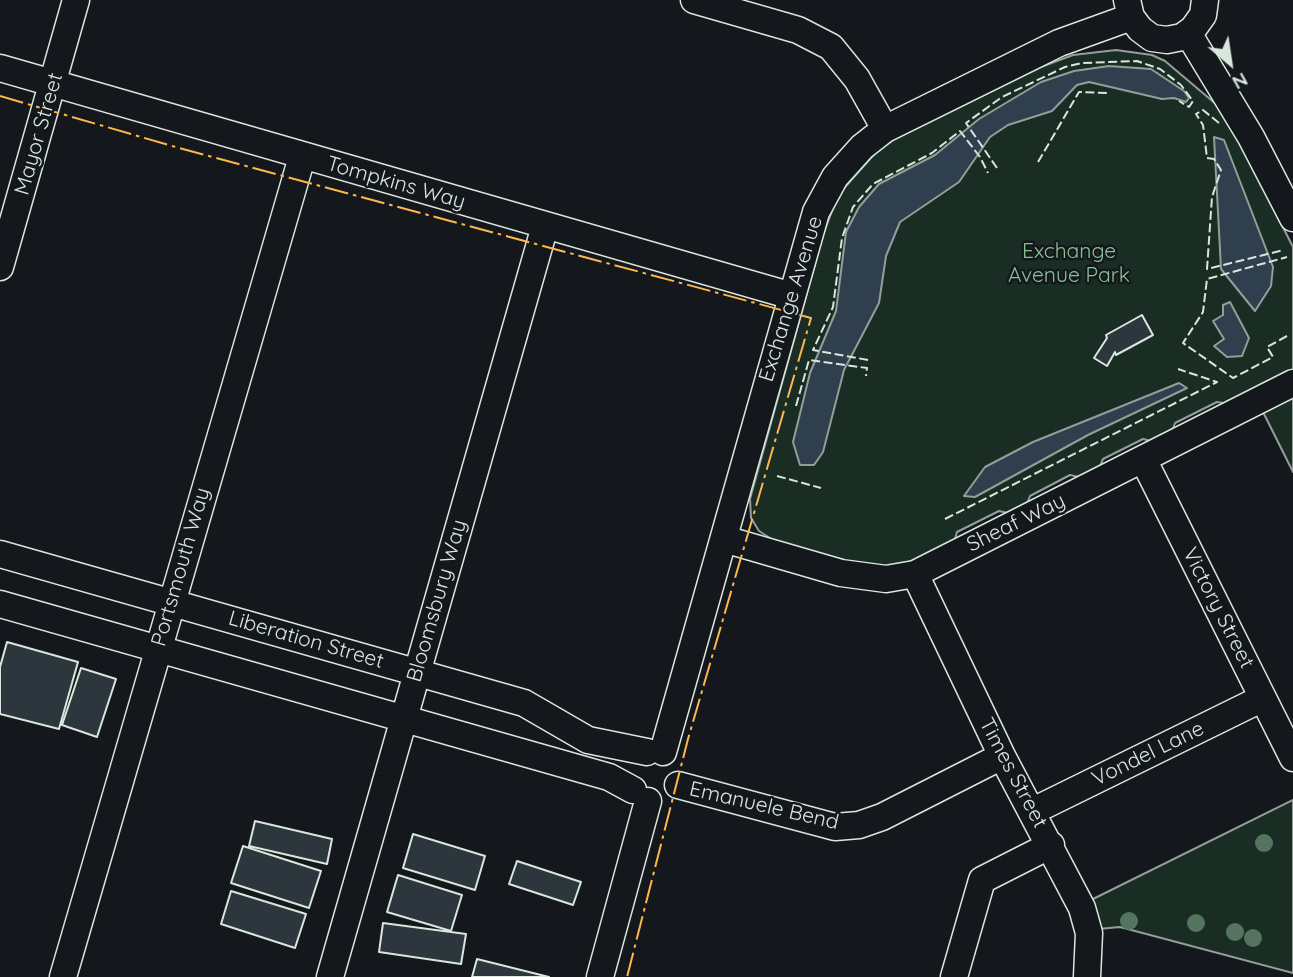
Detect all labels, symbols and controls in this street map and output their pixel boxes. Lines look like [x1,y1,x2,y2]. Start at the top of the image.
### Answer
north arrow [1195,28,1265,98]
text: N [1228,67,1252,95]
street label: Mayor Street [10,70,68,198]
street label: Tompkins Way [324,151,468,215]
street label: Exchange Avenue [754,213,828,385]
park label: Exchange Avenue Park [1008,239,1130,289]
street label: Portsmouth Way [146,485,216,649]
street label: Sheaf Way [963,488,1069,558]
street label: Bloomsbury Way [402,517,472,685]
street label: Victory Street [1177,543,1259,673]
street label: Liberation Street [225,606,387,674]
street label: Times Street [973,714,1053,832]
street label: Vondel Lane [1088,716,1208,792]
street label: Emanuele Bend [687,777,841,835]

